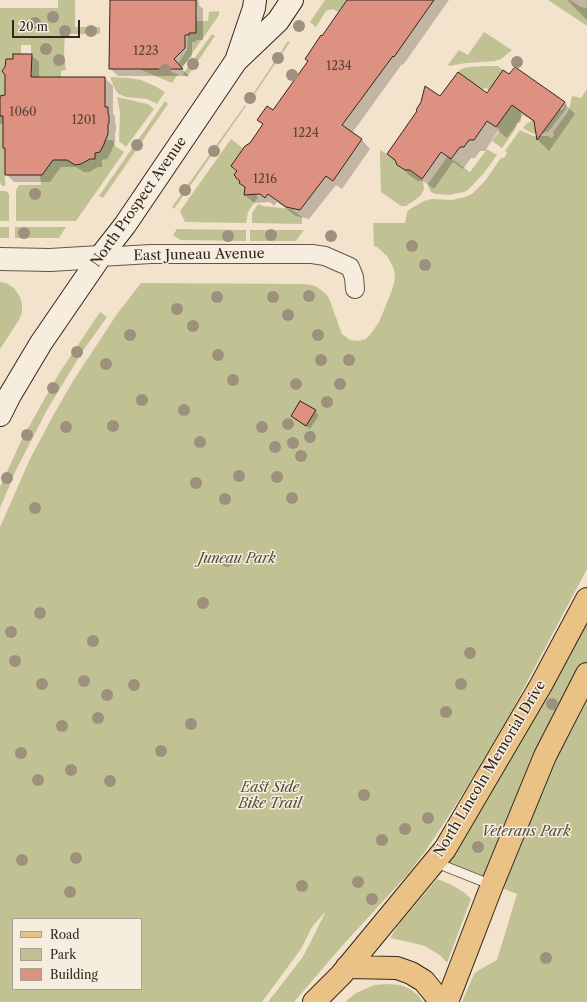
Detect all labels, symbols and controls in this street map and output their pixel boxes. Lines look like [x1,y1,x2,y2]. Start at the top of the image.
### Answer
scale bar [14,12,82,38]
text: 20 m [19,19,48,34]
house number: 1223 [133,45,159,59]
house number: 1234 [326,60,352,74]
house number: 1060 [9,106,37,120]
house number: 1201 [72,114,96,128]
house number: 1224 [293,127,319,141]
street label: North Prospect Avenue [88,134,190,270]
house number: 1216 [253,173,277,187]
street label: East Juneau Avenue [133,245,265,265]
park label: Juneau Park [198,551,276,567]
street label: North Lincoln Memorial Drive [431,678,549,860]
park label: East Side Bike Trail [238,780,302,812]
park label: Veterans Park [482,824,570,840]
legend [12,918,142,990]
text: Road [50,927,80,942]
text: Park [50,947,76,962]
text: Building [50,967,98,982]

